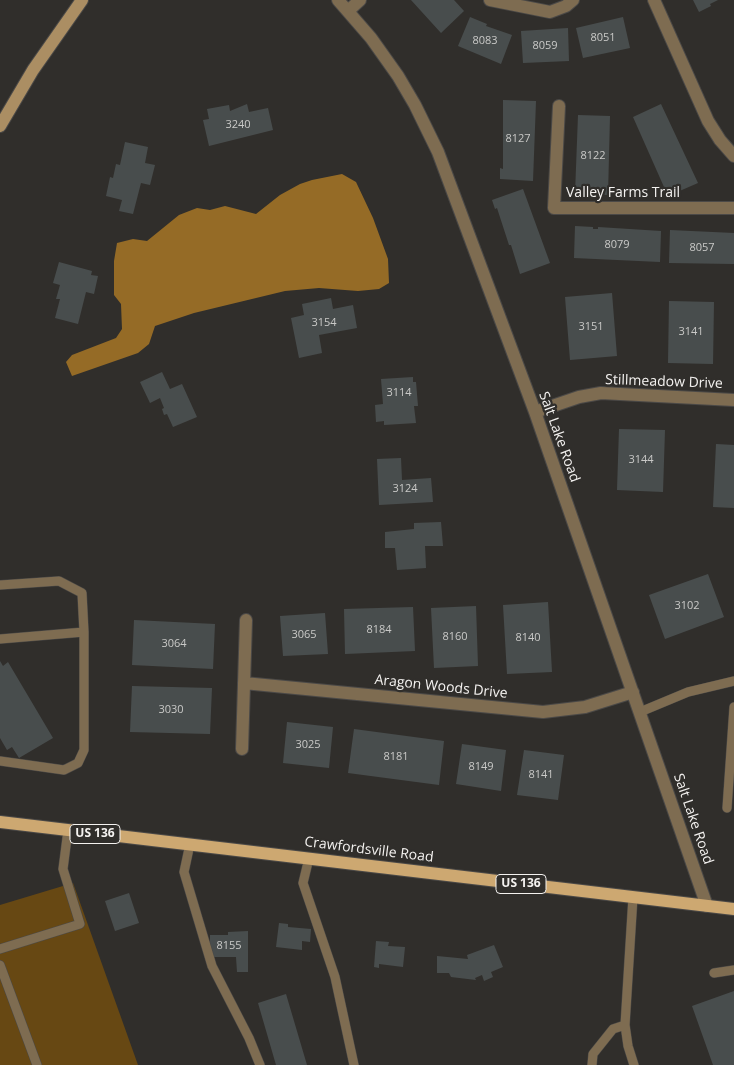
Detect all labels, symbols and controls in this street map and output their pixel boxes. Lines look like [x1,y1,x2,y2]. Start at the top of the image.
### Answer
house number: 8051 [590,31,616,45]
house number: 8083 [472,34,498,48]
house number: 8059 [532,39,558,53]
house number: 3240 [225,118,251,132]
house number: 8127 [505,132,531,146]
house number: 8122 [580,149,606,163]
street label: Valley Farms Trail [566,185,680,201]
house number: 8079 [604,238,630,252]
house number: 8057 [689,241,715,255]
house number: 3154 [311,316,337,330]
house number: 3151 [578,320,604,334]
house number: 3141 [678,325,704,339]
street label: Stillmeadow Drive [605,372,723,392]
house number: 3114 [386,386,412,400]
street label: Salt Lake Road [535,390,583,484]
house number: 3144 [628,453,654,467]
house number: 3124 [392,482,418,496]
house number: 3102 [674,599,700,613]
house number: 8184 [366,623,392,637]
house number: 3065 [291,628,317,642]
house number: 8160 [442,630,468,644]
house number: 8140 [515,631,541,645]
house number: 3064 [161,637,187,651]
street label: Aragon Woods Drive [374,672,508,702]
house number: 3030 [158,703,184,717]
house number: 3025 [295,738,321,752]
house number: 8181 [383,750,409,764]
house number: 8149 [468,760,494,774]
house number: 8141 [528,768,554,782]
street label: Salt Lake Road [670,771,716,867]
road number: US 136 [70,824,120,844]
street label: Crawfordsville Road [304,834,434,866]
road number: US 136 [496,874,546,894]
house number: 8155 [216,939,242,953]

